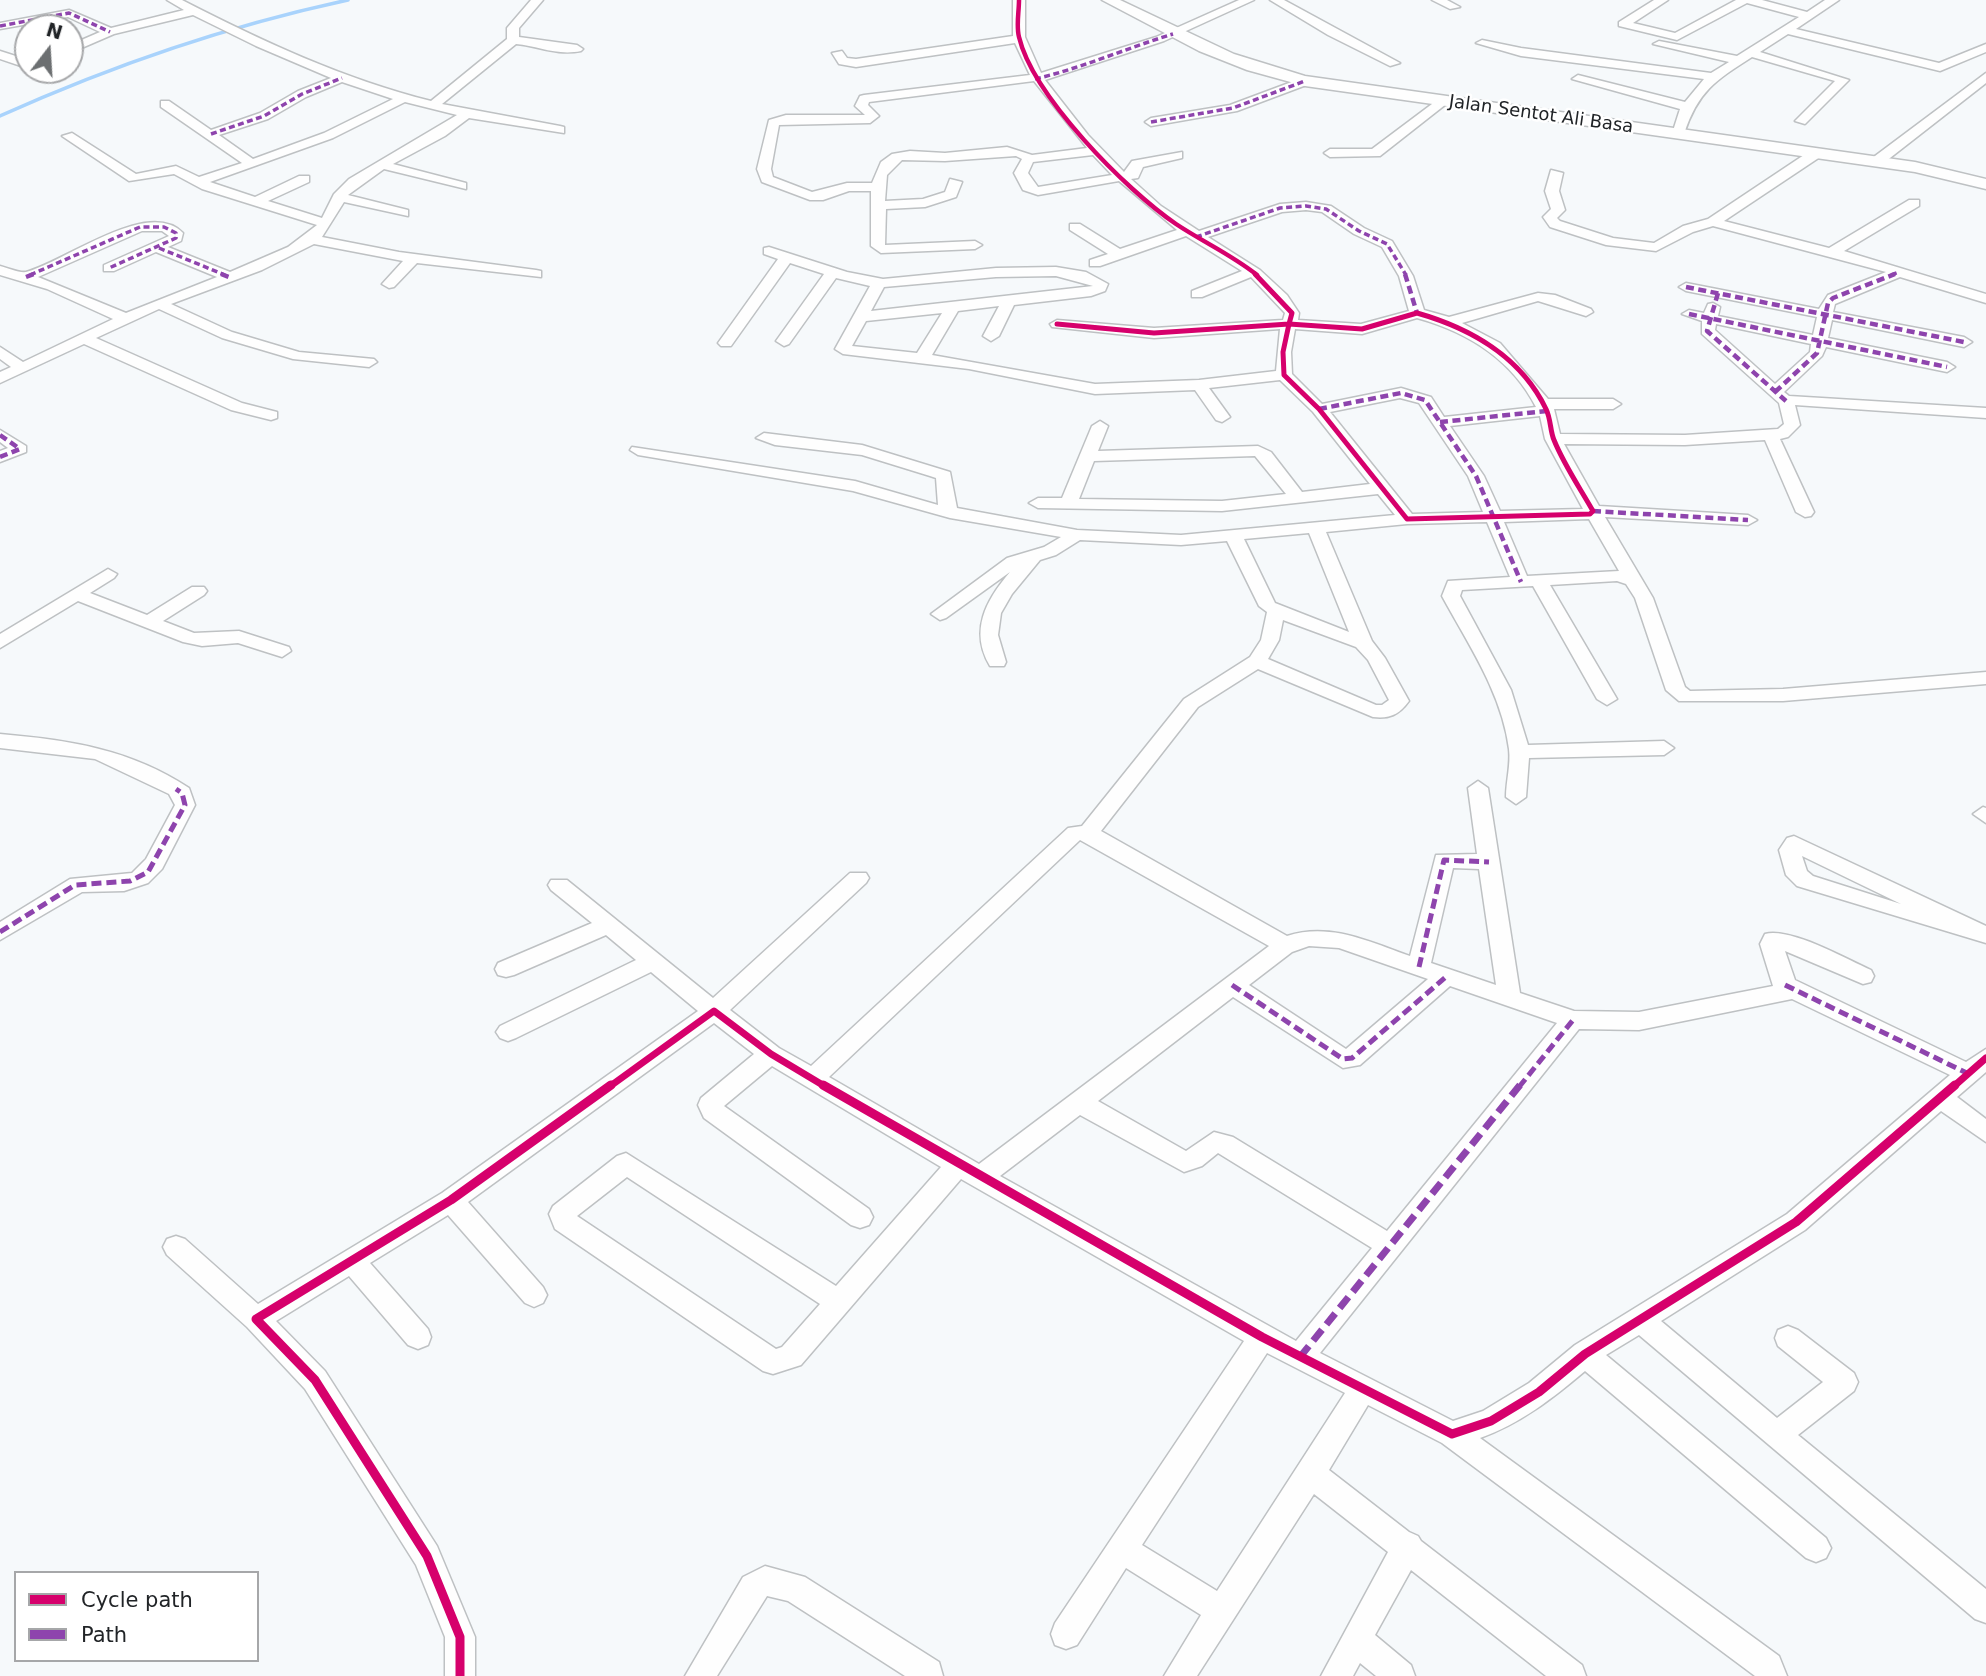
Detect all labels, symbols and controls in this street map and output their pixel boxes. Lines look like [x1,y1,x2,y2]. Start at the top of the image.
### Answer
north arrow [14,14,84,84]
text: N [44,18,65,44]
street label: Jalan Sentot Ali Basa [1447,91,1635,139]
legend [14,1571,259,1662]
text: Cycle path [81,1588,193,1612]
text: Path [81,1623,127,1647]

